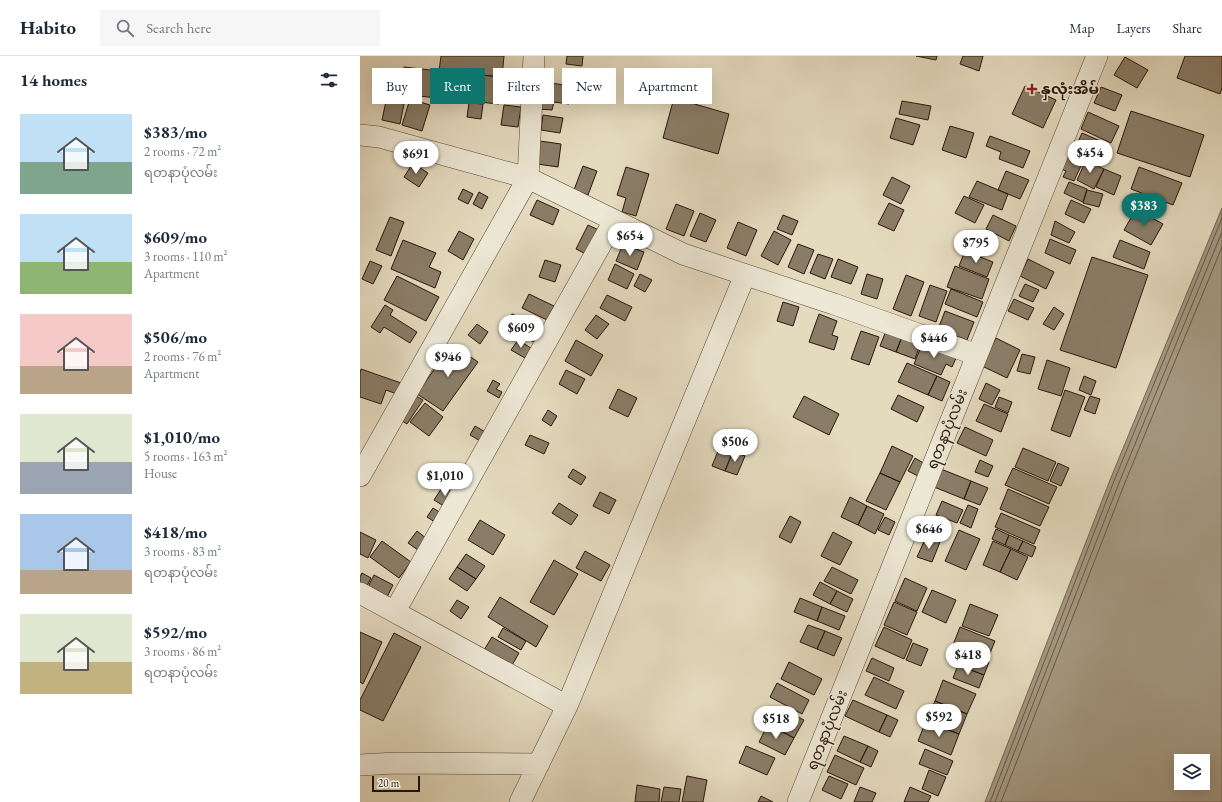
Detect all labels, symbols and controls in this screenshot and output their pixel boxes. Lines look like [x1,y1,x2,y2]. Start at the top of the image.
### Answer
search box [100,10,380,46]
text: Habito [20,15,76,40]
icon: search [114,17,136,39]
text: Search here [146,18,211,37]
text: Map [1069,19,1094,37]
text: Layers [1116,19,1151,37]
text: Share [1173,19,1202,37]
chip: Buy [372,68,422,104]
chip: Rent [430,68,485,104]
chip: Filters [493,68,554,104]
chip: New [562,68,616,104]
chip: Apartment [624,68,712,104]
text: 14 homes [20,69,87,91]
icon: filters [318,69,340,91]
place label: နှလုံးအိမ် [1041,79,1099,101]
marker: နှလုံးအိမ် [1026,83,1038,95]
text: $383/mo [144,121,207,143]
icon: home [52,130,100,178]
pin: $454 [1066,140,1114,174]
pin: $691 [392,141,440,175]
text: 2 rooms · 72 m² [144,143,221,160]
text: $454 [1077,144,1103,161]
text: $691 [403,145,429,162]
text: ရတနာပုံလမ်း [144,164,218,181]
pin: $383 [1120,193,1168,227]
text: $383 [1131,197,1157,214]
pin: $654 [606,223,654,257]
text: $609/mo [144,226,207,248]
text: $654 [617,227,643,244]
icon: home [52,230,100,278]
pin: $795 [952,230,1000,264]
text: $795 [963,234,989,251]
text: 3 rooms · 110 m² [144,248,228,265]
text: Apartment [144,265,199,282]
pin: $609 [497,315,545,349]
text: $609 [508,319,534,336]
pin: $446 [910,325,958,359]
text: $506/mo [144,326,207,348]
text: $446 [921,329,947,346]
icon: home [52,330,100,378]
pin: $946 [424,344,472,378]
text: 2 rooms · 76 m² [144,348,221,365]
text: $946 [435,348,461,365]
text: Apartment [144,365,199,382]
street label: ရတနာပုံလမ်း [922,386,974,473]
text: $1,010/mo [144,426,220,448]
pin: $506 [711,429,759,463]
icon: home [52,430,100,478]
text: $506 [722,433,748,450]
text: 5 rooms · 163 m² [144,448,228,465]
pin: $1,010 [412,463,478,497]
text: House [144,465,177,482]
text: $1,010 [427,467,463,484]
pin: $646 [905,516,953,550]
text: $646 [916,520,942,537]
text: $418/mo [144,521,207,543]
icon: home [52,530,100,578]
text: 3 rooms · 83 m² [144,543,221,560]
text: ရတနာပုံလမ်း [144,564,218,581]
text: $592/mo [144,621,207,643]
icon: home [52,630,100,678]
pin: $418 [944,642,992,676]
text: 3 rooms · 86 m² [144,643,221,660]
text: $418 [955,646,981,663]
text: ရတနာပုံလမ်း [144,664,218,681]
street label: ရတနာပုံလမ်း [802,687,854,774]
pin: $592 [915,704,963,738]
pin: $518 [752,706,800,740]
text: $592 [926,708,952,725]
text: $518 [763,710,789,727]
map controls [1174,754,1210,790]
button: layers [1174,754,1210,790]
scale bar [372,774,420,793]
text: 20 m [378,776,399,790]

